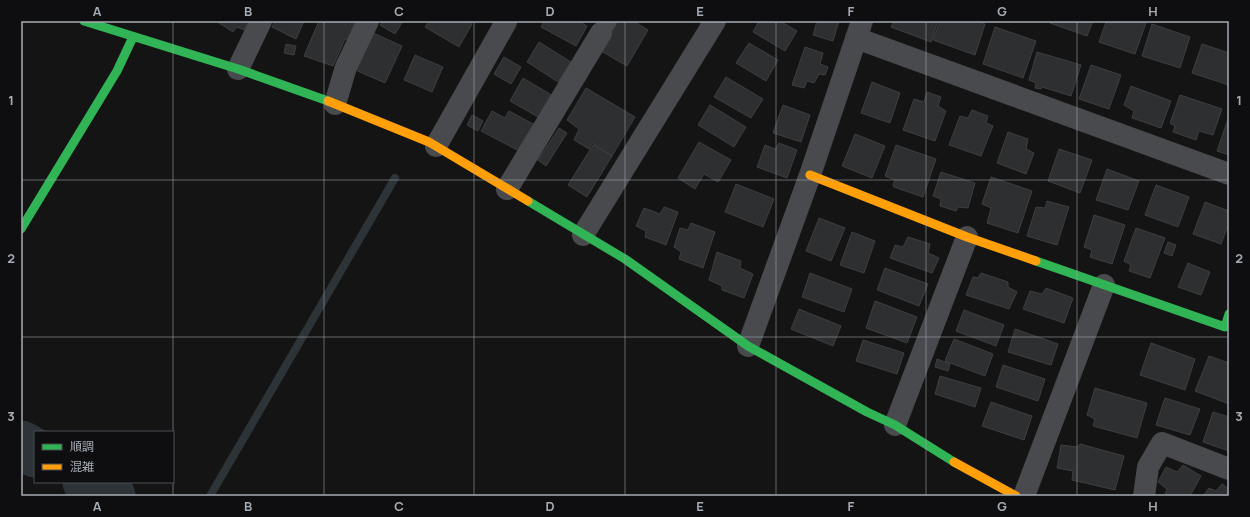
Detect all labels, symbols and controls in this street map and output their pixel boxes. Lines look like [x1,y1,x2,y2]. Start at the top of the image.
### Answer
text: A [93,2,102,20]
text: B [244,2,252,20]
text: C [394,2,404,20]
text: D [545,2,555,20]
text: E [696,2,704,20]
text: F [848,2,855,20]
text: G [997,2,1007,20]
text: H [1148,2,1158,20]
text: 1 [8,91,14,109]
text: 1 [1236,91,1242,109]
text: 2 [7,249,15,267]
text: 2 [1235,249,1243,267]
text: 3 [7,407,15,425]
text: 3 [1235,407,1243,425]
legend [34,431,174,483]
text: 順調 [70,438,94,455]
text: 混雑 [70,458,94,475]
text: A [93,497,102,515]
text: B [244,497,252,515]
text: C [394,497,404,515]
text: D [545,497,555,515]
text: E [696,497,704,515]
text: F [848,497,855,515]
text: G [997,497,1007,515]
text: H [1148,497,1158,515]

